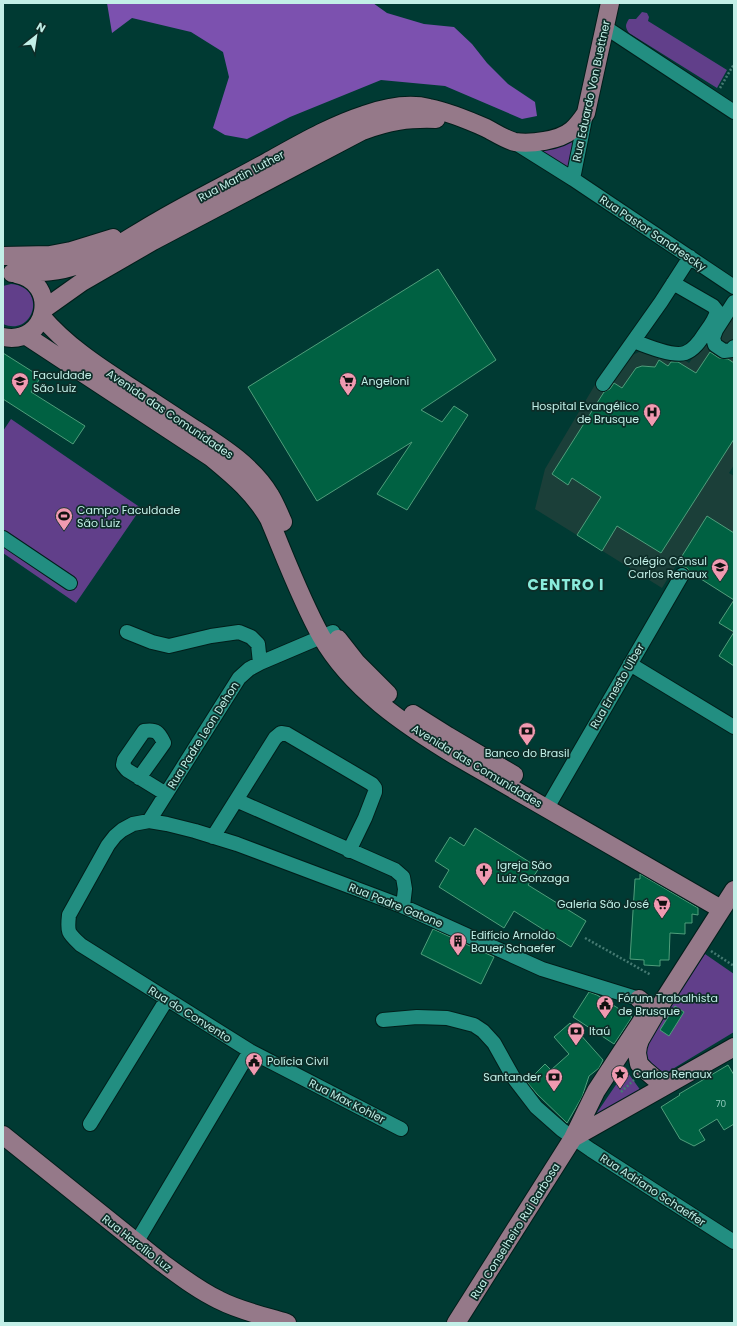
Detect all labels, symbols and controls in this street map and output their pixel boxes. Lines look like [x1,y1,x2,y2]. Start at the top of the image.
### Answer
north arrow [16,16,56,56]
text: N [33,18,49,36]
street label: Rua Eduardo Von Buettner [568,19,614,163]
street label: Rua Martin Luther [195,147,287,205]
street label: Rua Pastor Sandrescky [597,191,710,275]
street label: Avenida das Comunidades [103,365,237,463]
place label: Faculdade São Luiz [33,367,92,396]
school or university icon: Faculdade São Luiz [10,371,30,396]
supermarket icon: Angeloni [338,371,358,396]
place label: Angeloni [361,373,409,389]
place label: Hospital Evangélico de Brusque [532,398,639,427]
hospital icon: Hospital Evangélico de Brusque [642,402,662,427]
place label: Campo Faculdade São Luiz [77,502,180,531]
sports icon: Campo Faculdade São Luiz [54,506,74,531]
place label: Colégio Cônsul Carlos Renaux [624,553,708,582]
school or university icon: Colégio Cônsul Carlos Renaux [710,557,730,582]
district label: CENTRO I [528,574,604,595]
street label: Rua Ernesto Ulber [586,640,648,732]
street label: Rua Padre Leon Dehon [163,678,243,792]
street label: Avenida das Comunidades [409,721,546,812]
bank icon: Banco do Brasil [517,721,537,746]
place label: Banco do Brasil [485,745,569,761]
place label: Igreja São Luiz Gonzaga [497,857,569,886]
church icon: Igreja São Luiz Gonzaga [474,861,494,886]
street label: Rua Padre Gatone [347,879,446,931]
supermarket icon: Galeria São José [652,894,672,919]
place label: Galeria São José [557,896,649,912]
place label: Edifício Arnoldo Bauer Schaefer [471,927,555,956]
building icon: Edifício Arnoldo Bauer Schaefer [448,931,468,956]
street label: Rua do Convento [145,982,235,1046]
place label: Fórum Trabalhista de Brusque [618,990,718,1019]
public building icon: Fórum Trabalhista de Brusque [595,994,615,1019]
bank icon: Itaú [566,1021,586,1046]
place label: Itaú [589,1023,610,1039]
public building icon: Polícia Civil [244,1051,264,1076]
place label: Polícia Civil [267,1053,328,1069]
place icon: Carlos Renaux [610,1064,630,1089]
place label: Carlos Renaux [633,1066,712,1082]
bank icon: Santander [544,1067,564,1092]
place label: Santander [483,1069,541,1085]
street label: Rua Max Kohler [306,1075,388,1127]
house number: 70 [716,1098,727,1110]
street label: Rua Adriano Schaeffer [597,1150,709,1230]
street label: Rua Conselheiro Rui Barbosa [466,1160,564,1302]
street label: Rua Hercílio Luz [99,1211,175,1275]

